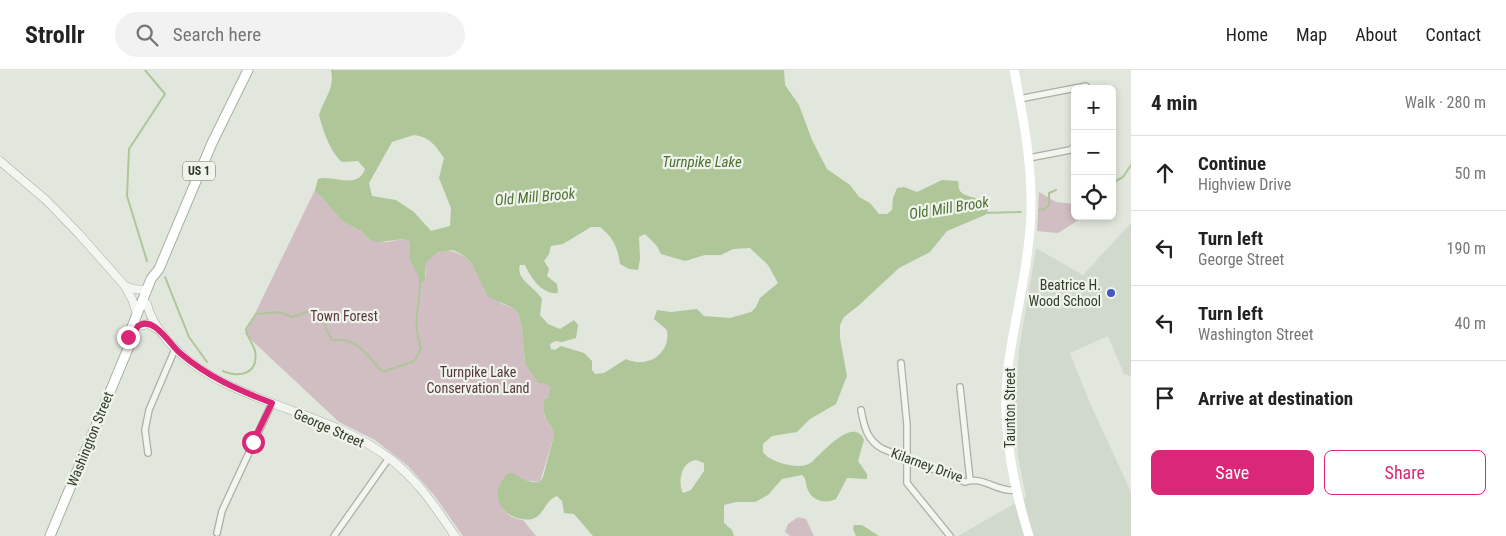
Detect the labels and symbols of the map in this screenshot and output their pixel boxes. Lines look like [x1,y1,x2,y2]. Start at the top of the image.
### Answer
water label: Turnpike Lake [662,153,742,171]
road number: US 1 [183,162,215,180]
water label: Old Mill Brook [494,184,576,209]
water label: Old Mill Brook [908,193,991,223]
place label: Beatrice H. Wood School [1029,277,1101,309]
marker: Beatrice H. Wood School [1105,287,1117,299]
park label: Town Forest [310,308,378,324]
route end [117,326,140,349]
park label: Turnpike Lake Conservation Land [426,364,530,396]
street label: Taunton Street [1002,368,1018,448]
street label: Washington Street [64,389,116,489]
street label: George Street [291,405,367,451]
route start [242,431,265,454]
street label: Kilarney Drive [889,445,966,486]

